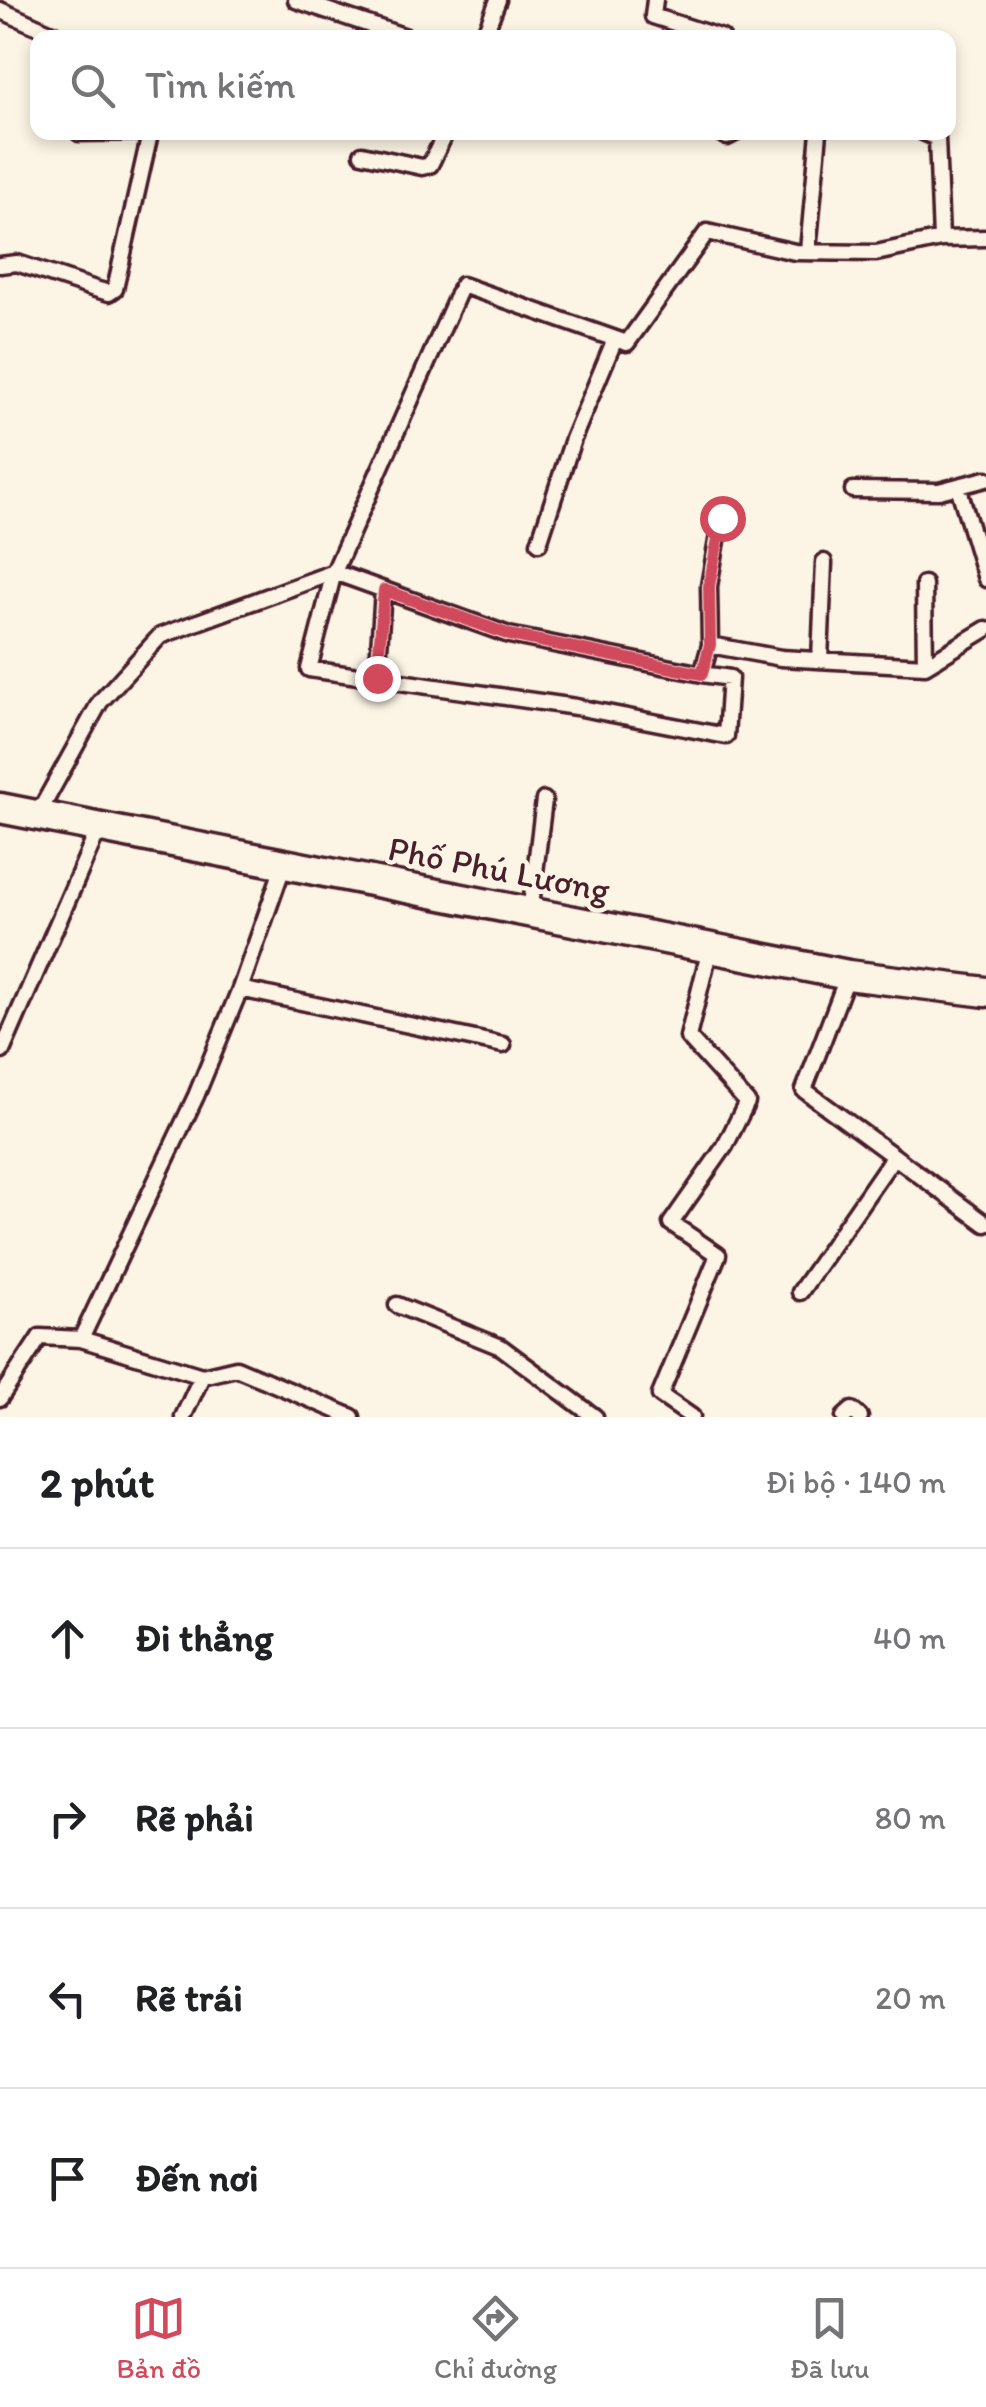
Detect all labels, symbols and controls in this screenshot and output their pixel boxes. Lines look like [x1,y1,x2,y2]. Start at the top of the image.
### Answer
search box [30,30,956,140]
icon: search [65,58,120,113]
text: Tìm kiếm [145,62,296,108]
route start [700,496,746,542]
route end [355,656,401,702]
street label: Phố Phú Lương [385,827,613,911]
text: 2 phút [40,1457,154,1508]
text: Đi bộ · 140 m [766,1463,946,1501]
icon: ahead [40,1611,95,1666]
text: Đi thẳng [135,1615,273,1661]
text: 40 m [873,1619,946,1657]
icon: right [40,1791,95,1846]
text: Rẽ phải [135,1795,254,1841]
text: 80 m [875,1799,946,1837]
icon: left [40,1971,95,2026]
text: Rẽ trái [135,1975,243,2021]
text: 20 m [875,1979,946,2017]
icon: arrive [40,2151,95,2206]
text: Đến nơi [135,2155,259,2201]
tab: Bản đồ [116,2291,201,2385]
tab: Chỉ đường [434,2291,557,2385]
tab: Đã lưu [790,2291,870,2385]

